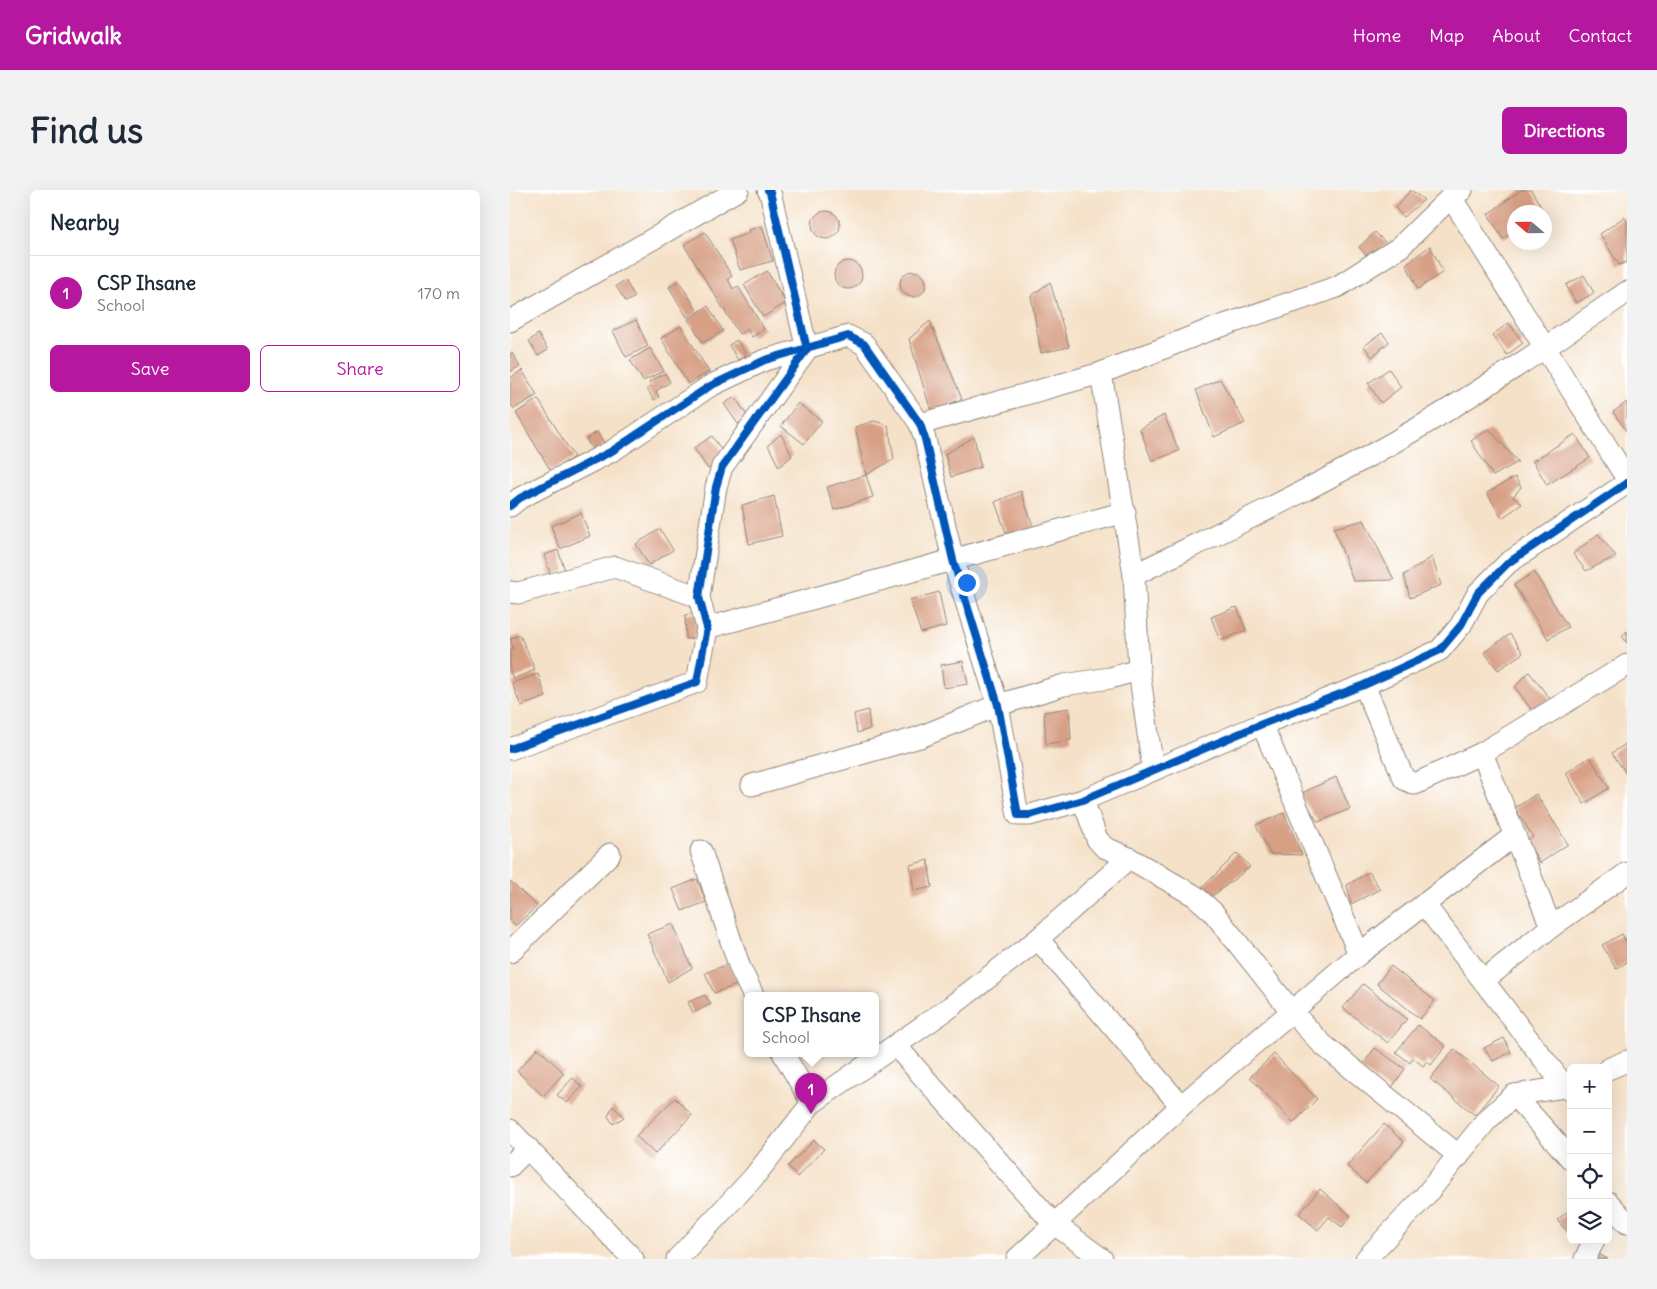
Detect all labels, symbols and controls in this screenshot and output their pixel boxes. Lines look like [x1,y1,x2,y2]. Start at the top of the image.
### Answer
text: Gridwalk [25,20,122,50]
text: Home [1353,24,1401,47]
text: Map [1429,24,1464,47]
text: About [1492,24,1540,47]
text: Contact [1568,24,1632,47]
button: Directions [1502,107,1627,154]
text: Find us [30,108,143,152]
north arrow [1507,205,1552,250]
text: Nearby [50,209,120,236]
text: CSP Ihsane [97,271,196,295]
text: 1 [63,283,69,303]
text: 170 m [417,283,460,303]
text: School [97,295,145,315]
button: Save [50,345,250,392]
button: Share [260,345,460,392]
your location [954,570,980,596]
popup [744,992,879,1057]
text: CSP Ihsane [762,1003,861,1027]
text: School [762,1027,810,1047]
map controls [1567,1064,1612,1244]
button: + [1567,1064,1612,1109]
pin: 1 [795,1073,827,1114]
button: − [1567,1109,1612,1154]
button: locate [1567,1154,1612,1199]
button: layers [1567,1199,1612,1244]

